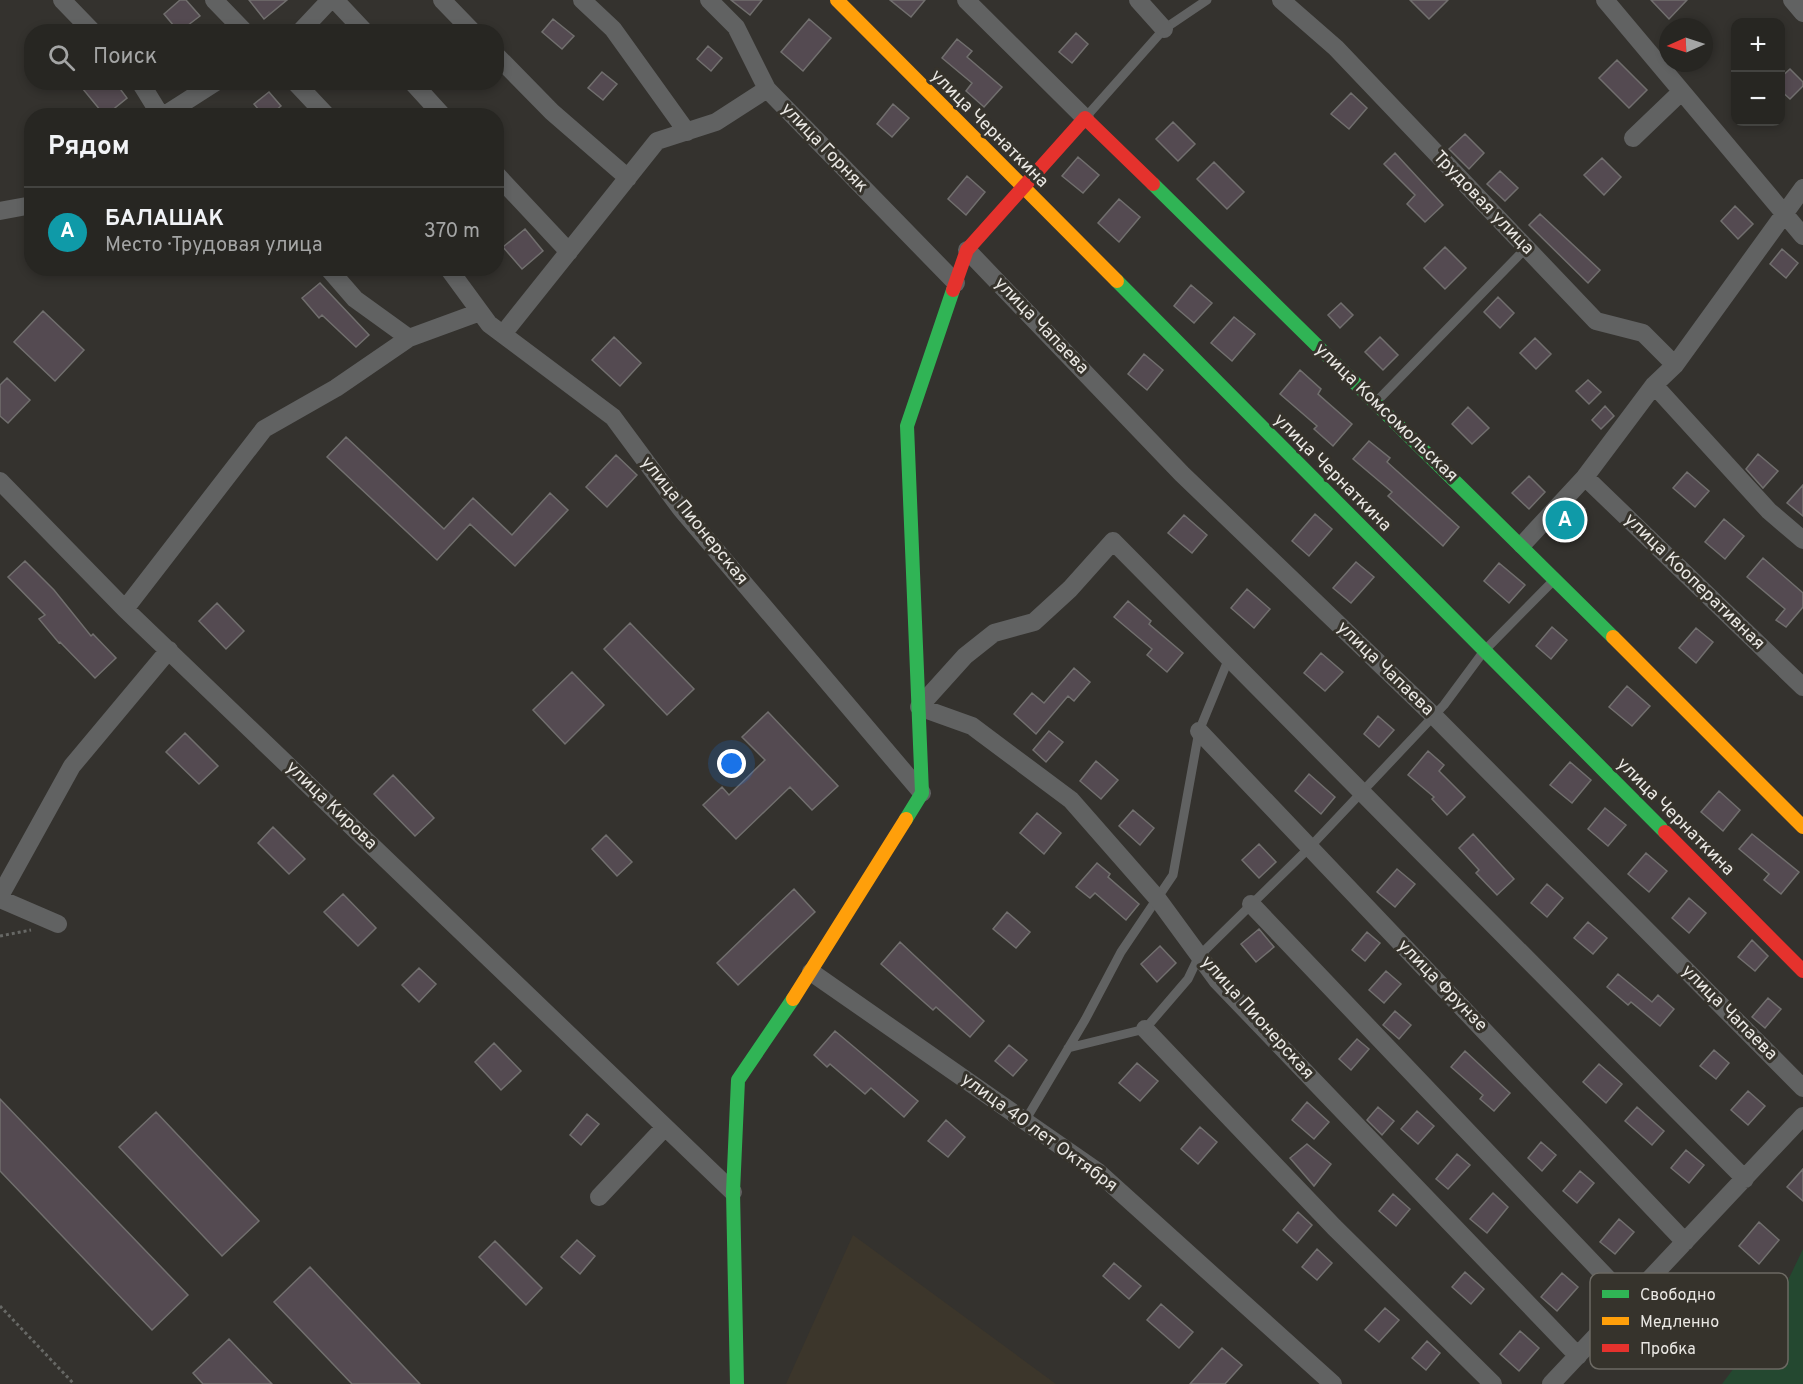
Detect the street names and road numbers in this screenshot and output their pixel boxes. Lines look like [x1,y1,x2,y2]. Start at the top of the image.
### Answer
street label: улица Чернаткина [925,65,1053,193]
street label: улица Горняк [775,98,873,198]
street label: Трудовая улица [1427,146,1539,260]
street label: улица Чапаева [989,272,1093,380]
street label: улица Комсомольская [1309,338,1463,488]
street label: улица Чернаткина [1268,409,1396,537]
street label: улица Пионерская [635,452,753,590]
street label: улица Кооперативная [1619,509,1769,655]
street label: улица Чапаева [1331,617,1439,721]
street label: улица Чернаткина [1611,753,1739,881]
street label: улица Кирова [280,757,382,855]
street label: улица Фрунзе [1392,935,1492,1037]
street label: улица Пионерская [1195,951,1319,1085]
street label: улица Чапаева [1676,960,1782,1066]
street label: улица 40 лет Октября [956,1068,1122,1198]

